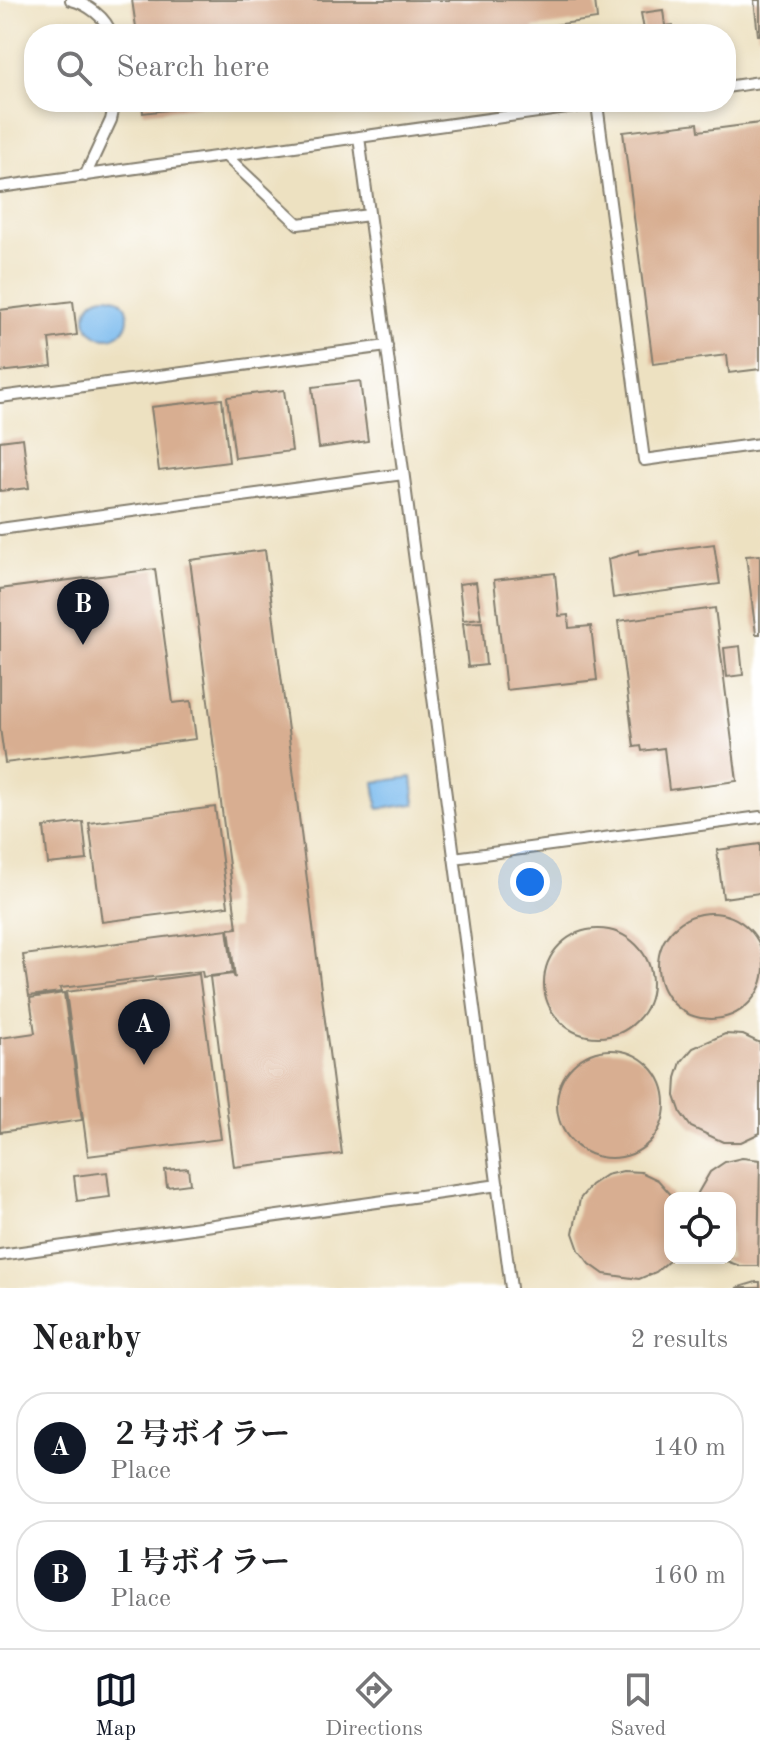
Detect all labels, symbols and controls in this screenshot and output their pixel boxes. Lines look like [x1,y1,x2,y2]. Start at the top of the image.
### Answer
search box [24,24,736,112]
icon: search [52,46,96,90]
text: Search here [116,53,270,83]
pin: B [57,579,109,645]
your location [510,862,550,902]
pin: A [118,999,170,1065]
map controls [664,1192,736,1264]
button: locate [664,1192,736,1264]
text: Nearby [32,1323,142,1357]
text: 2 results [630,1327,728,1353]
text: ２号ボイラー [110,1421,290,1451]
text: A [50,1435,70,1461]
text: 140 m [653,1435,726,1461]
text: Place [110,1458,171,1484]
text: １号ボイラー [110,1549,290,1579]
text: B [51,1563,69,1589]
text: 160 m [653,1563,726,1589]
text: Place [110,1586,171,1612]
tab: Map [94,1668,138,1743]
tab: Directions [325,1668,423,1743]
tab: Saved [610,1668,666,1743]

